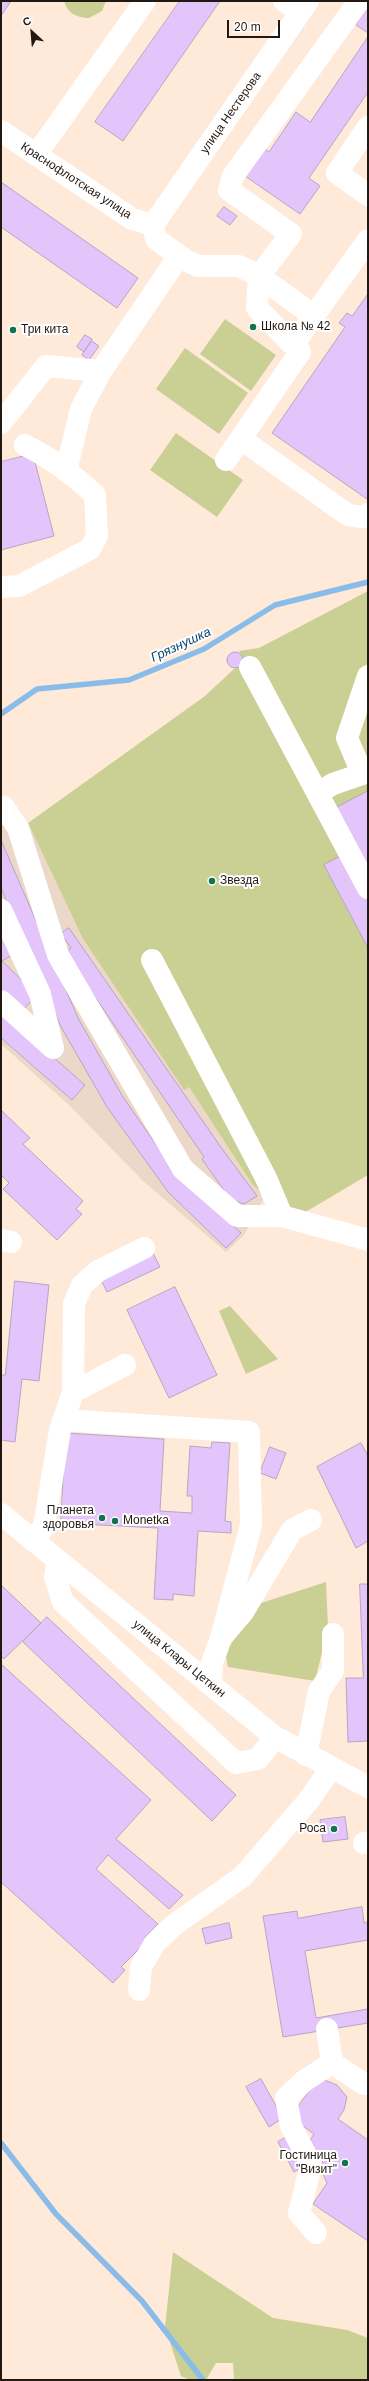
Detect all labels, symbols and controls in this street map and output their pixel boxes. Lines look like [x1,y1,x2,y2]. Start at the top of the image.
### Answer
north arrow [12,12,52,52]
scale bar [229,12,282,38]
text: С [21,14,33,28]
text: 20 m [234,20,261,34]
street label: улица Нестерова [198,70,264,156]
street label: Краснофлотская улица [18,140,134,222]
place label: Школа № 42 [261,320,330,334]
marker: Школа № 42 [248,322,258,332]
place label: Три кита [21,323,68,337]
marker: Три кита [8,325,18,335]
water label: Грязнушка [149,624,213,666]
place label: Звезда [220,874,259,888]
marker: Звезда [207,876,217,886]
place label: Планета здоровья [43,1504,94,1532]
marker: Планета здоровья [97,1513,107,1523]
place label: Monetka [123,1514,169,1528]
marker: Monetka [110,1516,120,1526]
street label: улица Клары Цеткин [130,1617,228,1701]
place label: Роса [299,1822,326,1836]
marker: Роса [329,1824,339,1834]
place label: Гостиница "Визит" [280,2149,337,2177]
marker: Гостиница "Визит" [340,2158,350,2168]

